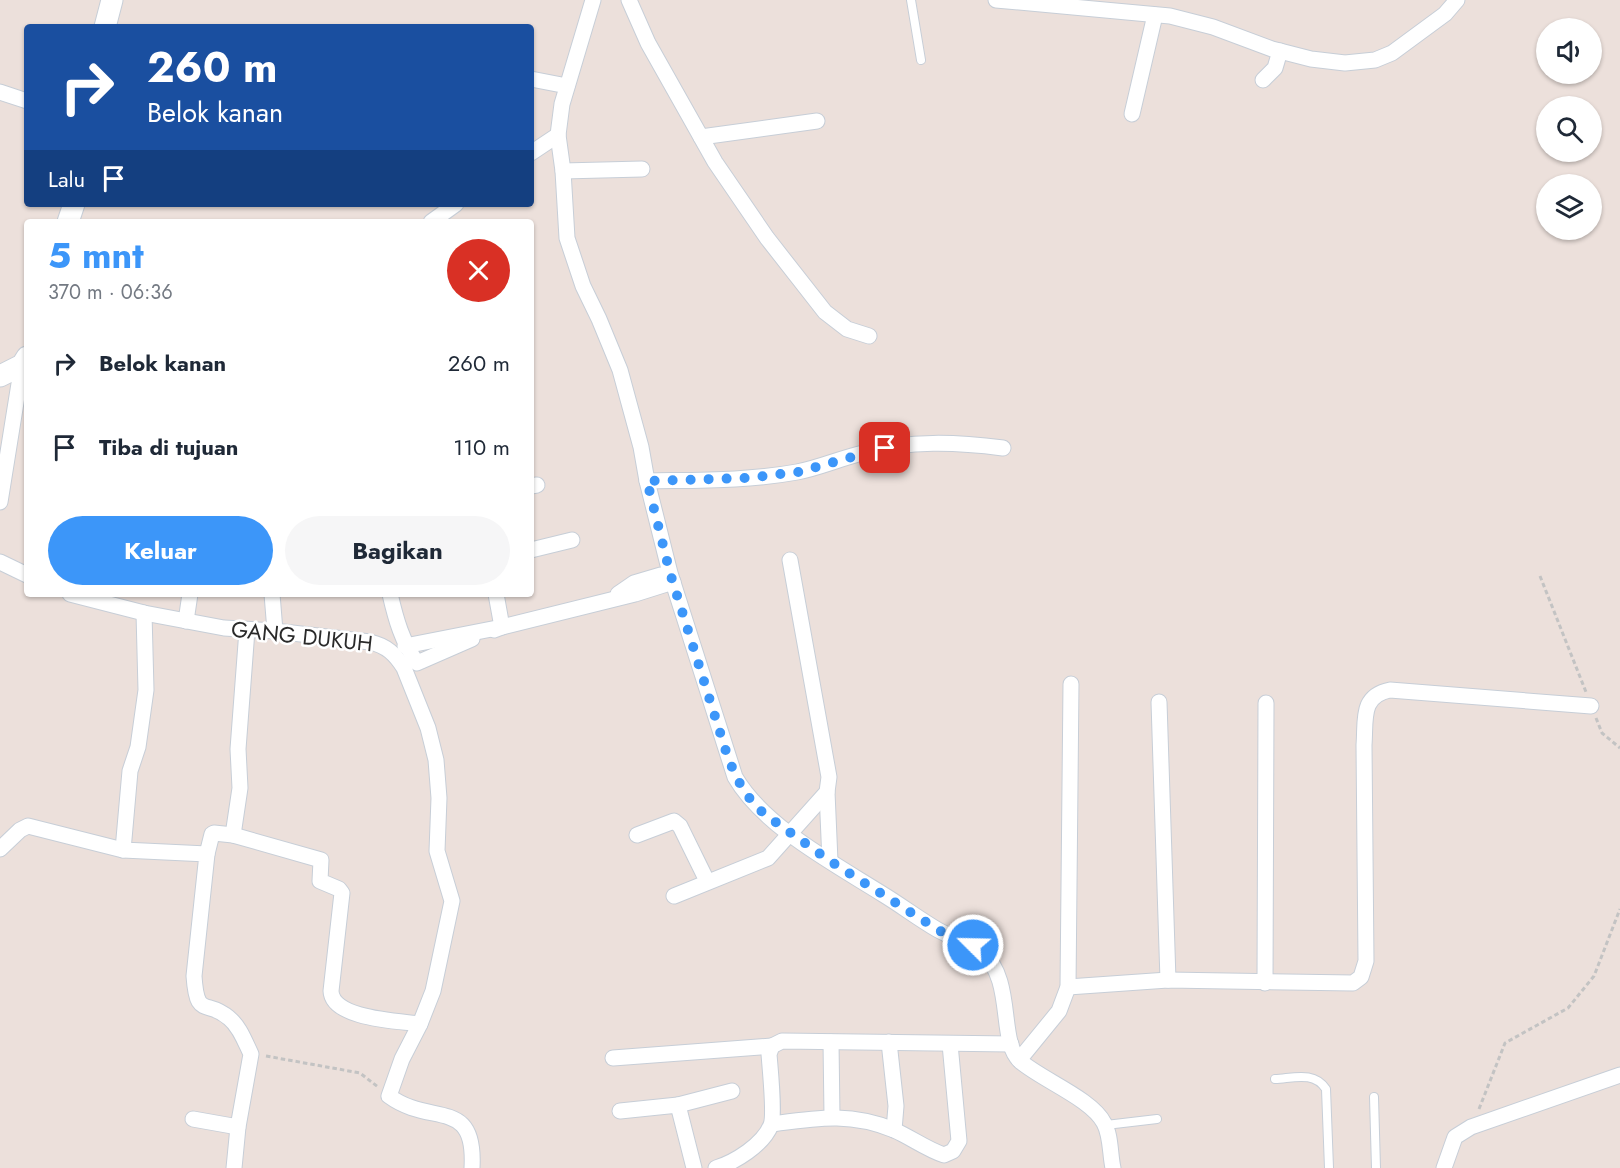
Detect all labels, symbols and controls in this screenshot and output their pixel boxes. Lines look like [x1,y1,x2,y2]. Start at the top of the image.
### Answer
map controls [1536,18,1602,240]
button: sound [1536,18,1602,84]
text: 260 m [147,37,278,98]
icon: right [48,48,126,126]
text: Belok kanan [147,93,283,132]
button: search [1536,96,1602,162]
icon: arrive [97,162,130,195]
text: Lalu [48,163,85,195]
button: layers [1536,174,1602,240]
text: 5 mnt [48,229,144,281]
button: close [447,239,510,302]
text: 370 m · 06:36 [48,278,173,307]
icon: right [48,347,81,380]
text: Belok kanan [99,347,226,379]
text: 260 m [448,347,510,379]
pin [859,422,910,473]
icon: arrive [48,431,81,464]
text: Tiba di tujuan [99,431,238,463]
text: 110 m [453,431,510,463]
icon: arrive [868,431,901,464]
button: Keluar [48,516,273,585]
button: Bagikan [285,516,510,585]
street label: GANG DUKUH [230,613,374,659]
position arrow [941,913,1005,977]

